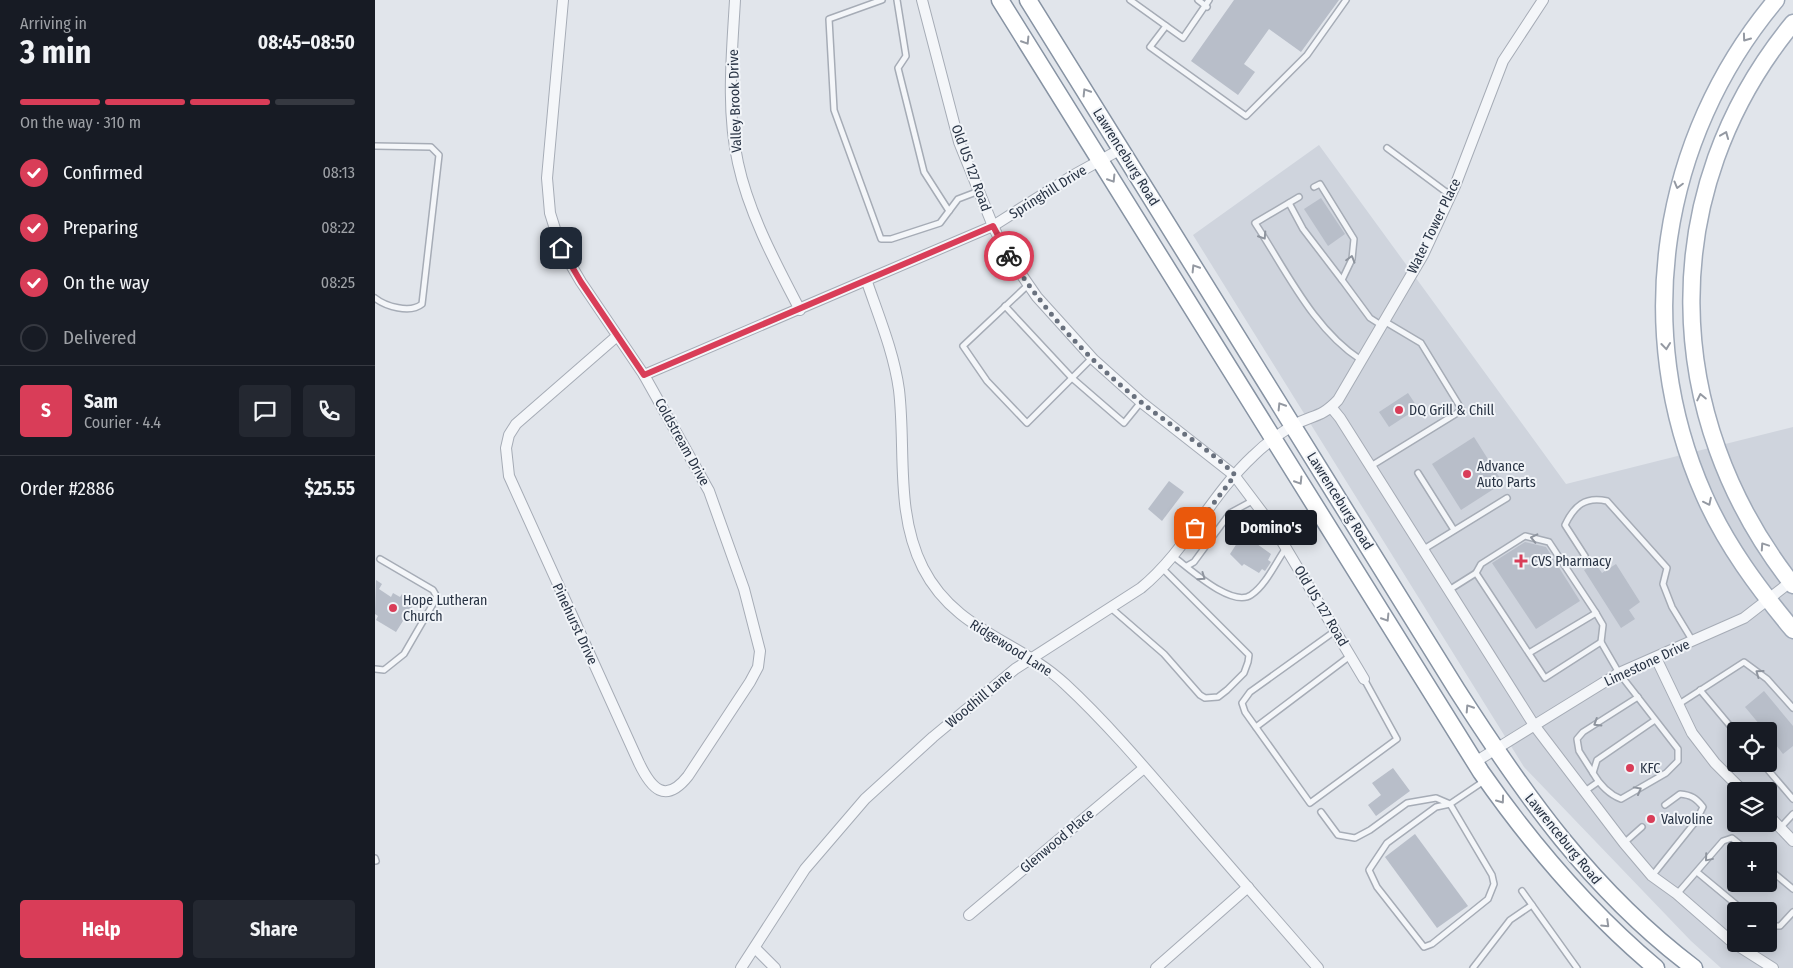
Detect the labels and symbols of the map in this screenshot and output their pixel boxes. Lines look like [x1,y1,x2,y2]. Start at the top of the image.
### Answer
one-way arrow [1743,33,1752,42]
one-way arrow [1019,36,1029,45]
street label: Valley Brook Drive [725,49,745,153]
one-way arrow [1082,89,1092,98]
street label: Lawrenceburg Road [1089,105,1163,209]
street label: Old US 127 Road [947,122,995,214]
one-way arrow [1719,131,1729,140]
street label: Springhill Drive [1006,161,1090,223]
one-way arrow [1105,174,1115,183]
street label: Water Tower Place [1404,175,1464,276]
one-way arrow [1674,181,1684,189]
pin [540,227,582,269]
one-way arrow [1257,230,1267,239]
courier [984,231,1034,281]
one-way arrow [1345,255,1355,264]
one-way arrow [1192,265,1202,274]
one-way arrow [1660,343,1671,351]
one-way arrow [1697,393,1707,402]
street label: Coldstream Drive [651,395,713,489]
place label: DQ Grill & Chill [1409,402,1495,419]
one-way arrow [1278,403,1287,412]
marker: DQ Grill & Chill [1393,404,1405,416]
street label: Lawrenceburg Road [1303,449,1377,553]
place label: Advance Auto Parts [1477,458,1536,491]
marker: Advance Auto Parts [1461,468,1473,480]
one-way arrow [1293,476,1303,485]
one-way arrow [1702,497,1712,506]
pin [1174,507,1216,549]
callout: Domino's [1225,510,1317,546]
one-way arrow [1530,533,1539,544]
one-way arrow [1761,542,1771,551]
place label: CVS Pharmacy [1531,553,1612,570]
marker: CVS Pharmacy [1515,555,1527,567]
street label: Old US 127 Road [1290,563,1352,649]
one-way arrow [1196,571,1206,580]
street label: Pinehurst Drive [549,581,601,668]
place label: Hope Lutheran Church [403,592,487,625]
marker: Hope Lutheran Church [387,602,399,614]
one-way arrow [1379,613,1389,622]
street label: Ridgewood Lane [967,616,1055,680]
street label: Limestone Drive [1602,636,1693,690]
street label: Woodhill Lane [942,666,1016,732]
one-way arrow [1755,670,1765,679]
one-way arrow [1465,704,1475,713]
one-way arrow [1593,717,1602,727]
place label: KFC [1640,760,1660,777]
marker: KFC [1624,762,1636,774]
one-way arrow [1632,787,1641,797]
street label: Lawrenceburg Road [1521,790,1605,888]
one-way arrow [1495,794,1504,804]
street label: Glenwood Place [1017,805,1097,877]
place label: Valvoline [1661,811,1713,828]
marker: Valvoline [1645,813,1657,825]
one-way arrow [1706,852,1714,861]
one-way arrow [1600,918,1609,927]

